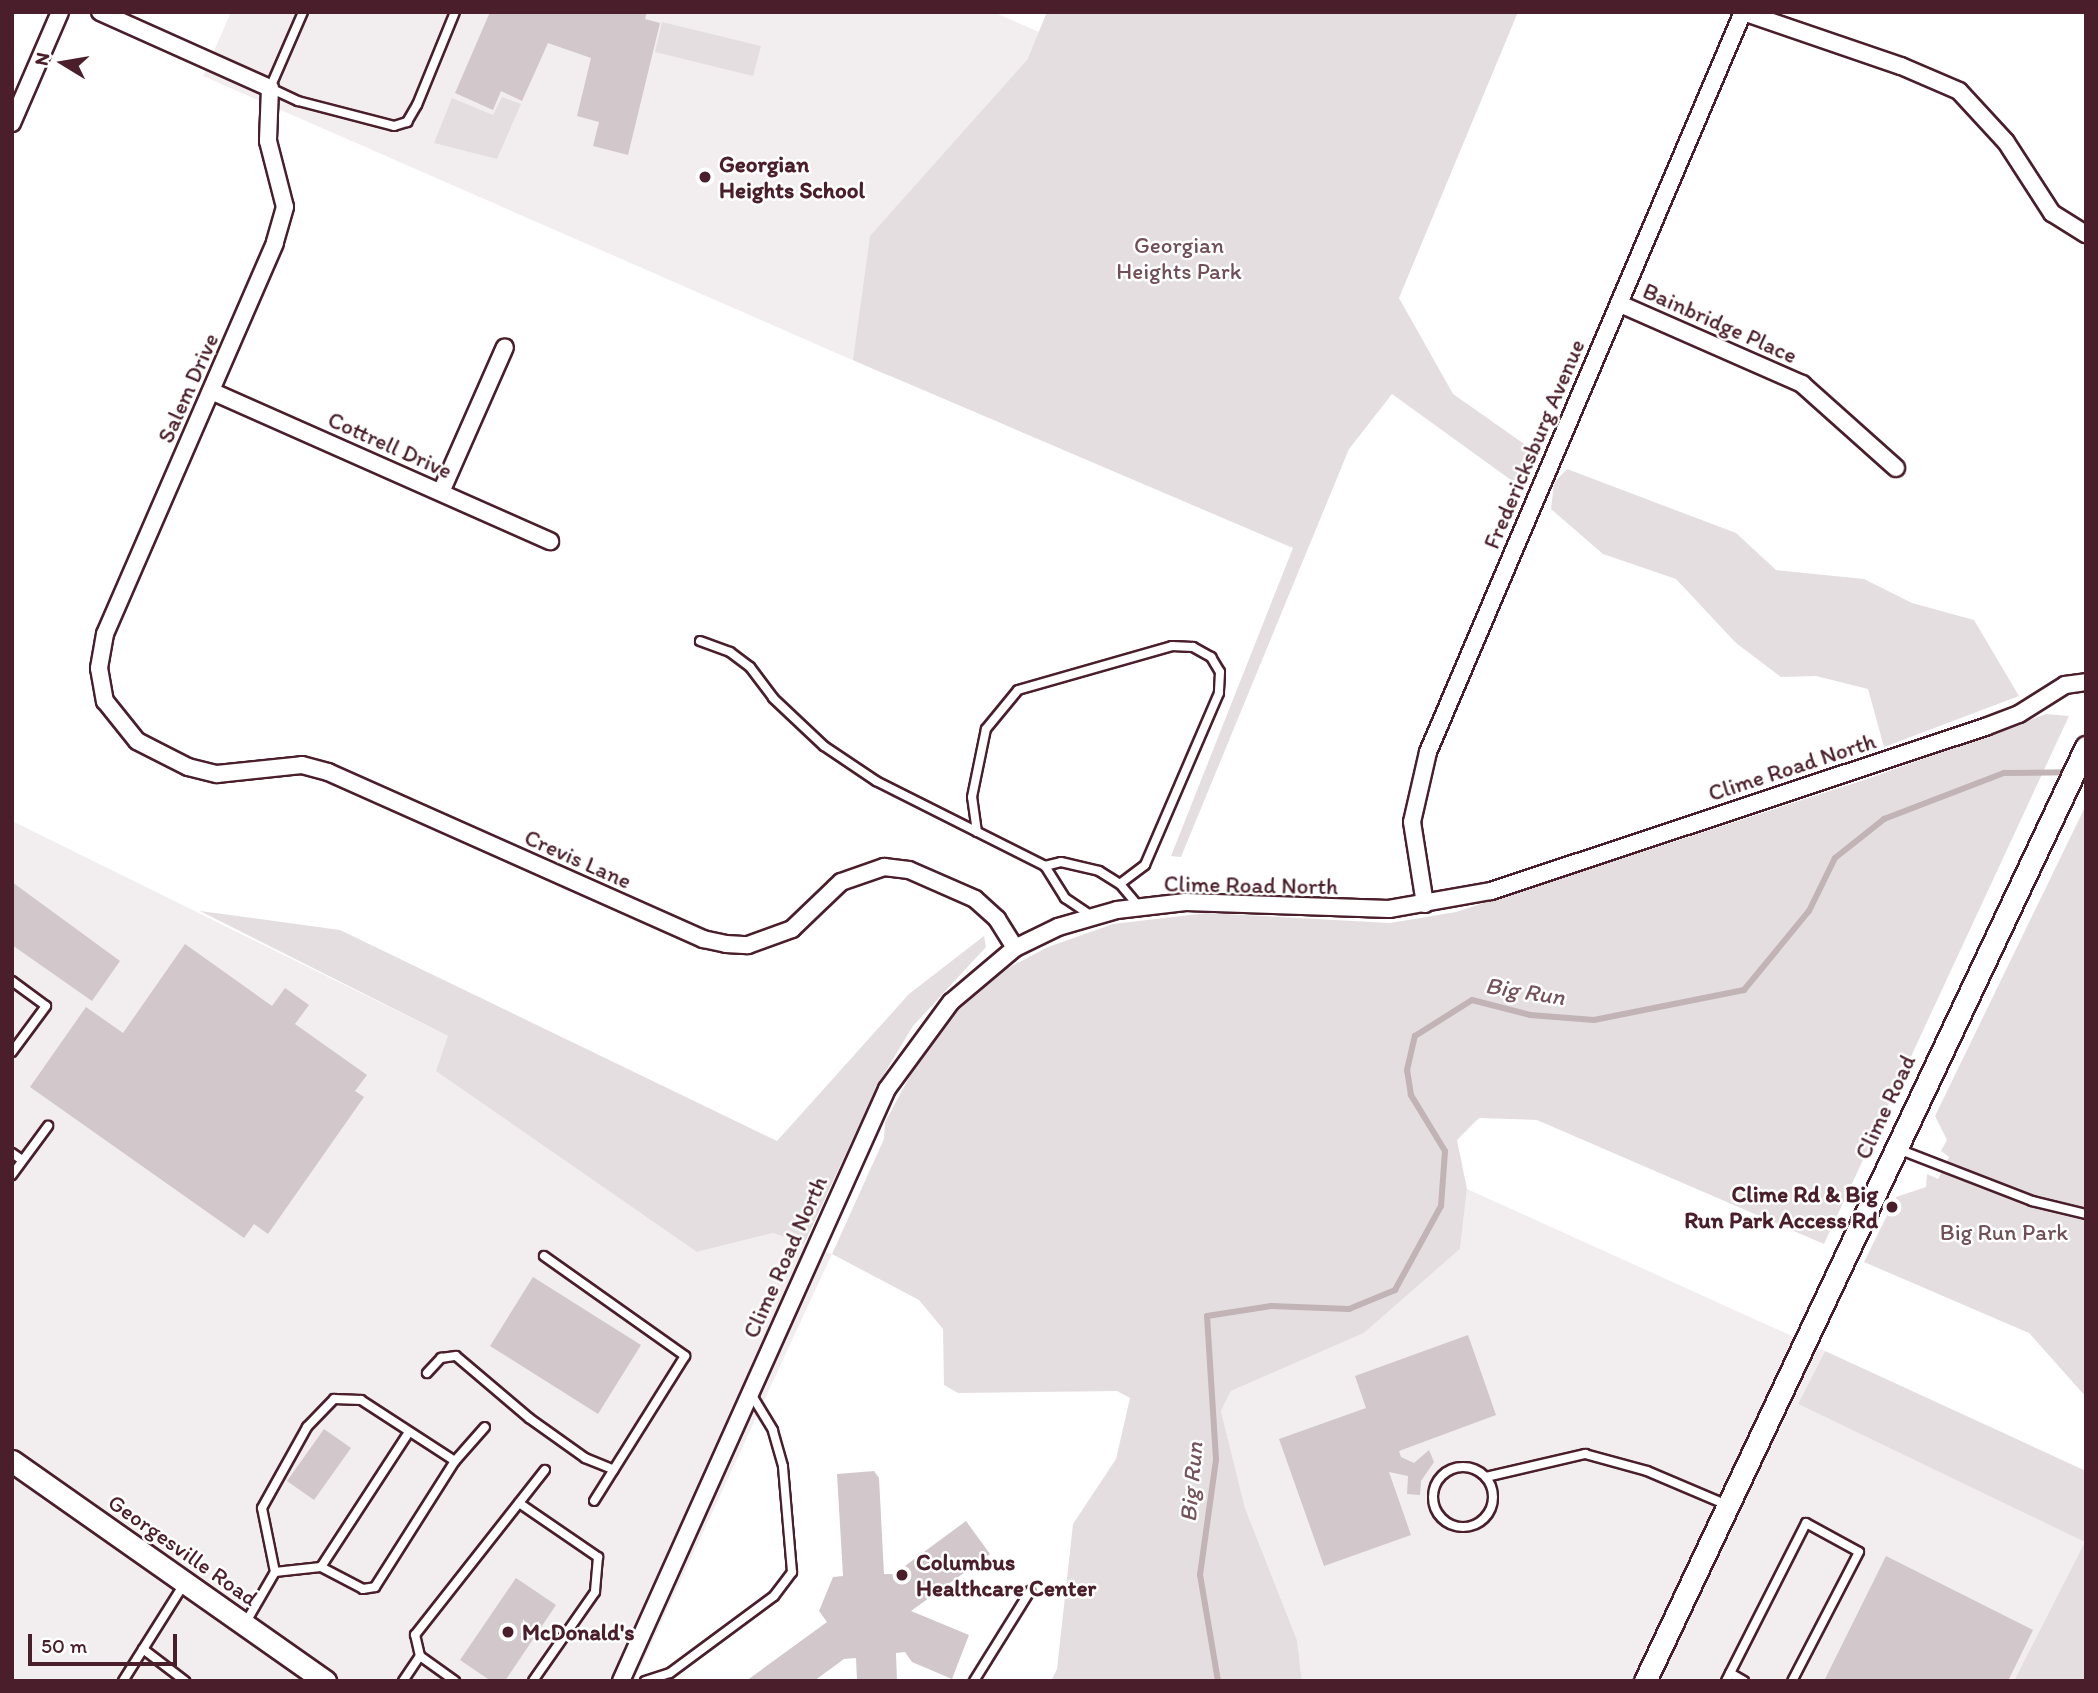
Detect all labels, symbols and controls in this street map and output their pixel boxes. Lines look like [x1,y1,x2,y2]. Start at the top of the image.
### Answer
north arrow [28,28,98,98]
text: N [29,50,54,67]
place label: Georgian Heights School [719,150,865,204]
marker: Georgian Heights School [697,169,713,185]
park label: Georgian Heights Park [1116,231,1242,285]
street label: Bainbridge Place [1638,277,1802,369]
street label: Salem Drive [151,329,225,447]
street label: Fredericksburg Avenue [1477,335,1591,553]
street label: Cottrell Drive [324,405,456,485]
street label: Clime Road North [1705,727,1879,807]
street label: Crevis Lane [520,823,636,895]
street label: Clime Road North [1164,870,1338,900]
water label: Big Run [1483,970,1567,1012]
street label: Clime Road [1849,1051,1921,1163]
street label: Clime Road North [737,1172,833,1342]
place label: Clime Rd & Big Run Park Access Rd [1684,1180,1878,1234]
marker: Clime Rd & Big Run Park Access Rd [1884,1199,1900,1215]
park label: Big Run Park [1940,1218,2068,1246]
water label: Big Run [1173,1441,1209,1523]
street label: Georgesville Road [103,1488,263,1612]
place label: Columbus Healthcare Center [916,1548,1097,1602]
marker: Columbus Healthcare Center [894,1567,910,1583]
place label: McDonald's [522,1618,635,1646]
scale bar [32,1620,180,1664]
marker: McDonald's [500,1624,516,1640]
text: 50 m [41,1633,87,1658]

